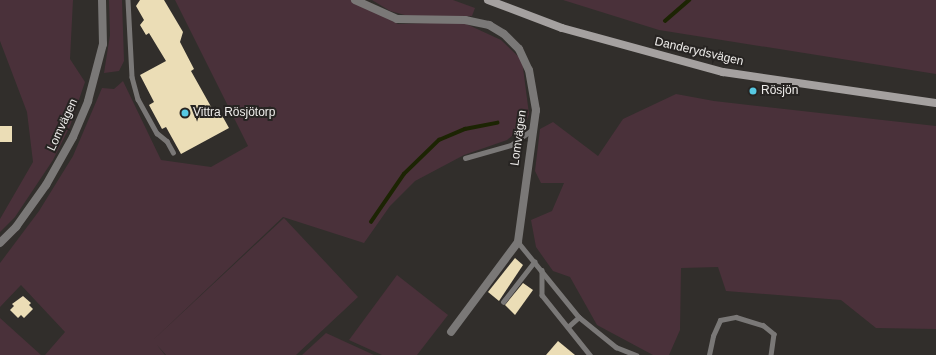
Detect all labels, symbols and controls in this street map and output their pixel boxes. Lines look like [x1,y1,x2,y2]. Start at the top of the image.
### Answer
street label: Danderydsvägen [653,35,745,69]
place label: Rösjön [761,84,798,98]
marker: Rösjön [748,86,758,96]
street label: Lomvägen [45,97,81,153]
place label: Vittra Rösjötorp [193,106,275,120]
marker: Vittra Rösjötorp [180,108,190,118]
street label: Lomvägen [508,109,530,167]

